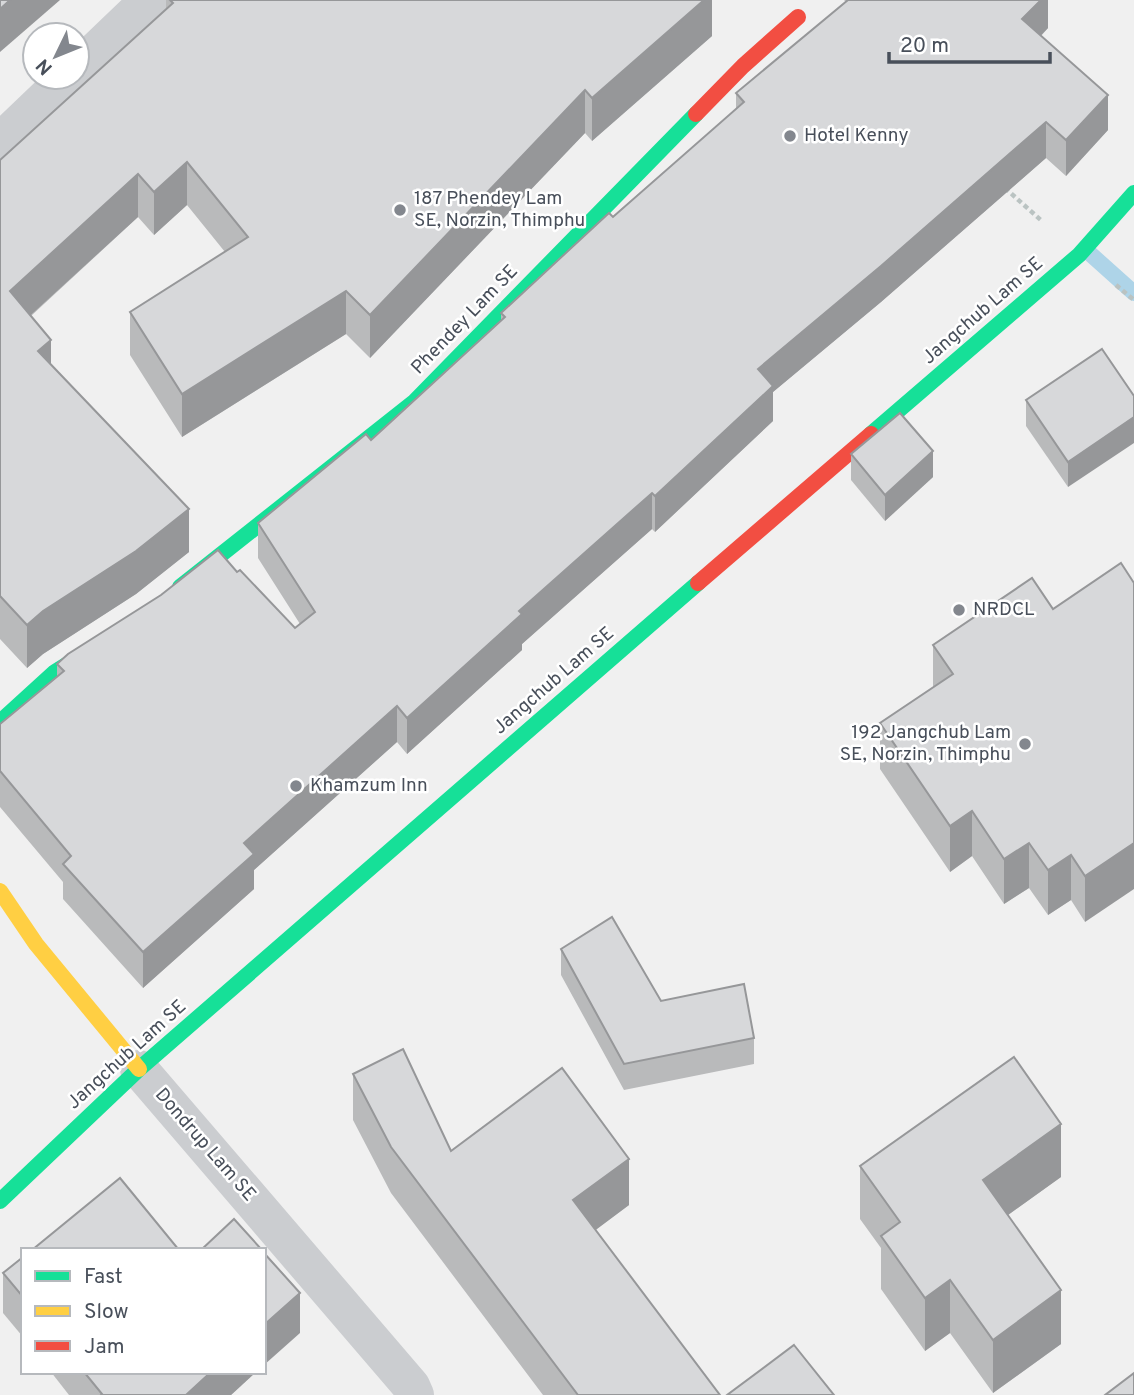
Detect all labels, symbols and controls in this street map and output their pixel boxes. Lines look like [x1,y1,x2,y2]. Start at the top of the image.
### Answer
north arrow [21,21,91,91]
scale bar [889,21,1050,65]
text: 20 m [900,33,949,60]
text: N [32,53,58,79]
place label: Hotel Kenny [804,124,909,148]
marker: Hotel Kenny [782,128,798,144]
place label: 187 Phendey Lam SE, Norzin, Thimphu [414,187,585,233]
marker: 187 Phendey Lam SE, Norzin, Thimphu [392,202,408,218]
street label: Jangchub Lam SE [918,252,1048,370]
street label: Phendey Lam SE [406,260,524,380]
place label: NRDCL [973,598,1035,622]
marker: NRDCL [951,602,967,618]
street label: Jangchub Lam SE [489,622,619,740]
place label: 192 Jangchub Lam SE, Norzin, Thimphu [840,721,1011,767]
marker: 192 Jangchub Lam SE, Norzin, Thimphu [1017,736,1033,752]
place label: Khamzum Inn [310,774,428,798]
marker: Khamzum Inn [288,778,304,794]
street label: Jangchub Lam SE [62,995,192,1115]
street label: Dondrup Lam SE [149,1083,261,1207]
legend [21,1248,266,1374]
text: Fast [84,1264,123,1291]
text: Slow [84,1299,129,1326]
text: Jam [84,1334,125,1361]

